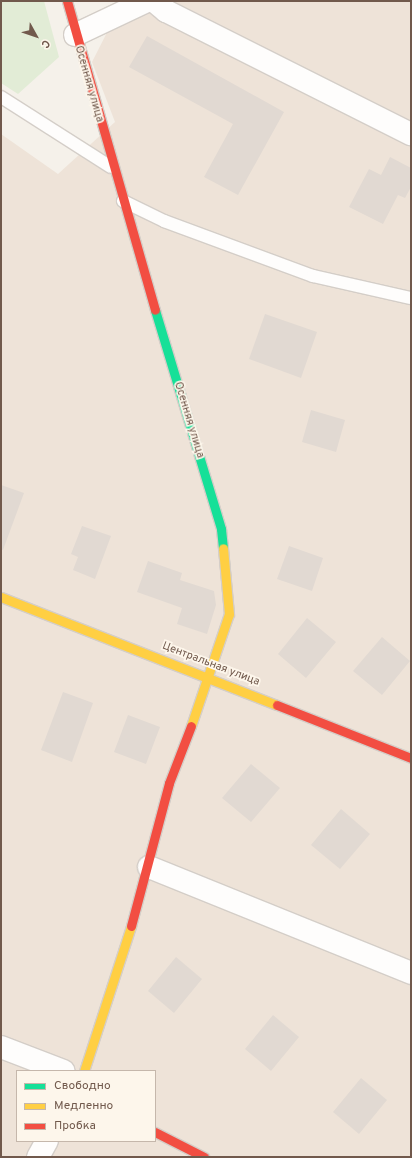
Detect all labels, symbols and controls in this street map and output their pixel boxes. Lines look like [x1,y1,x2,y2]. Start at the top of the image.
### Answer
north arrow [16,16,56,56]
text: С [38,37,53,51]
street label: Осенняя улица [72,44,106,124]
street label: Осенняя улица [171,380,207,460]
street label: Центральная улица [160,639,262,689]
legend [16,1070,156,1142]
text: Свободно [54,1078,111,1094]
text: Медленно [54,1098,113,1114]
text: Пробка [54,1118,96,1134]

